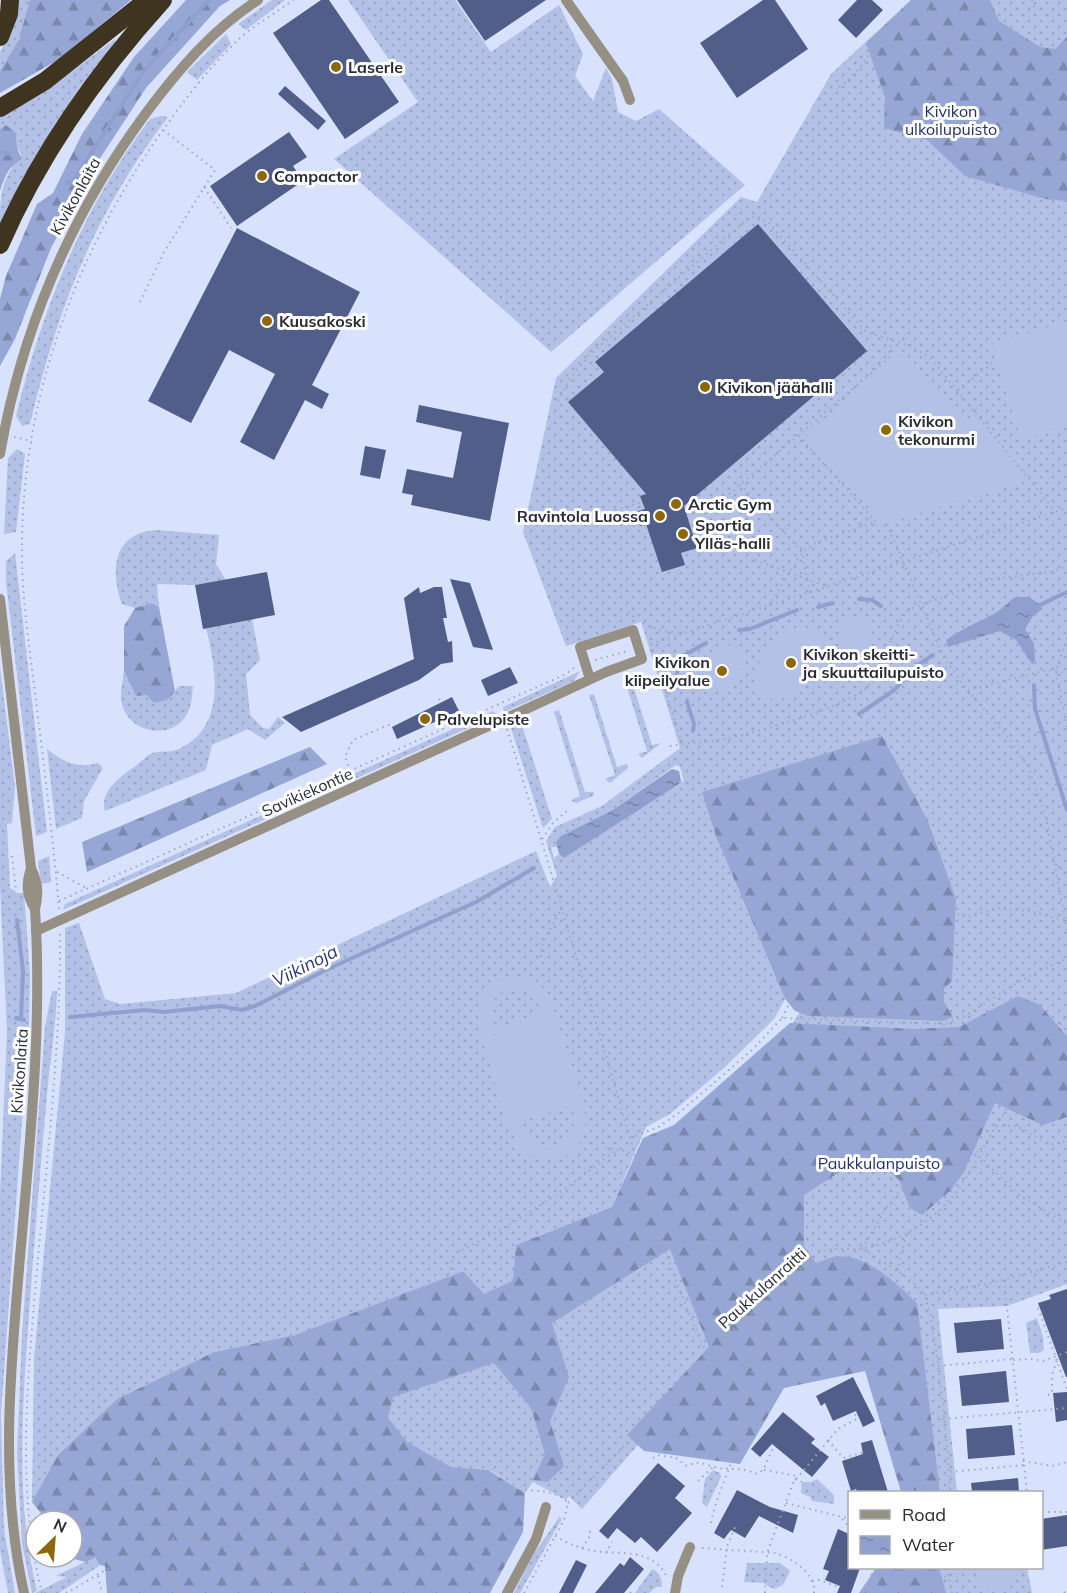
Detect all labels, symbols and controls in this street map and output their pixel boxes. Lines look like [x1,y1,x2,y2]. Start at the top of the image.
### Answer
place label: Laserle [348,57,403,77]
marker: Laserle [329,60,343,74]
park label: Kivikon ulkoilupuisto [905,101,997,139]
street label: Kivikonlaita [46,154,104,238]
place label: Compactor [274,166,359,186]
marker: Compactor [255,169,269,183]
place label: Kuusakoski [279,311,366,331]
marker: Kuusakoski [260,314,274,328]
place label: Kivikon jäähalli [717,377,833,397]
marker: Kivikon jäähalli [698,380,712,394]
place label: Kivikon tekonurmi [898,411,975,449]
marker: Kivikon tekonurmi [879,423,893,437]
place label: Arctic Gym [688,494,772,514]
marker: Arctic Gym [669,497,683,511]
place label: Ravintola Luossa [517,506,648,526]
marker: Ravintola Luossa [653,509,667,523]
place label: Sportia Ylläs-halli [694,515,770,553]
marker: Sportia Ylläs-halli [676,527,690,541]
place label: Kivikon skeitti- ja skuuttailupuisto [801,644,944,682]
place label: Kivikon kiipeilyalue [625,652,710,690]
marker: Kivikon skeitti- ja skuuttailupuisto [784,656,798,670]
marker: Kivikon kiipeilyalue [715,664,729,678]
place label: Palvelupiste [437,709,529,729]
marker: Palvelupiste [418,712,432,726]
street label: Savikiekontie [259,763,355,821]
water label: Viikinoja [268,939,342,992]
street label: Kivikonlaita [6,1028,32,1114]
park label: Paukkulanpuisto [818,1153,940,1173]
street label: Paukkulanraitti [714,1243,810,1333]
legend [848,1491,1043,1569]
text: Road [902,1503,946,1526]
north arrow [24,1509,84,1569]
text: N [51,1514,70,1537]
text: Water [902,1533,955,1556]

